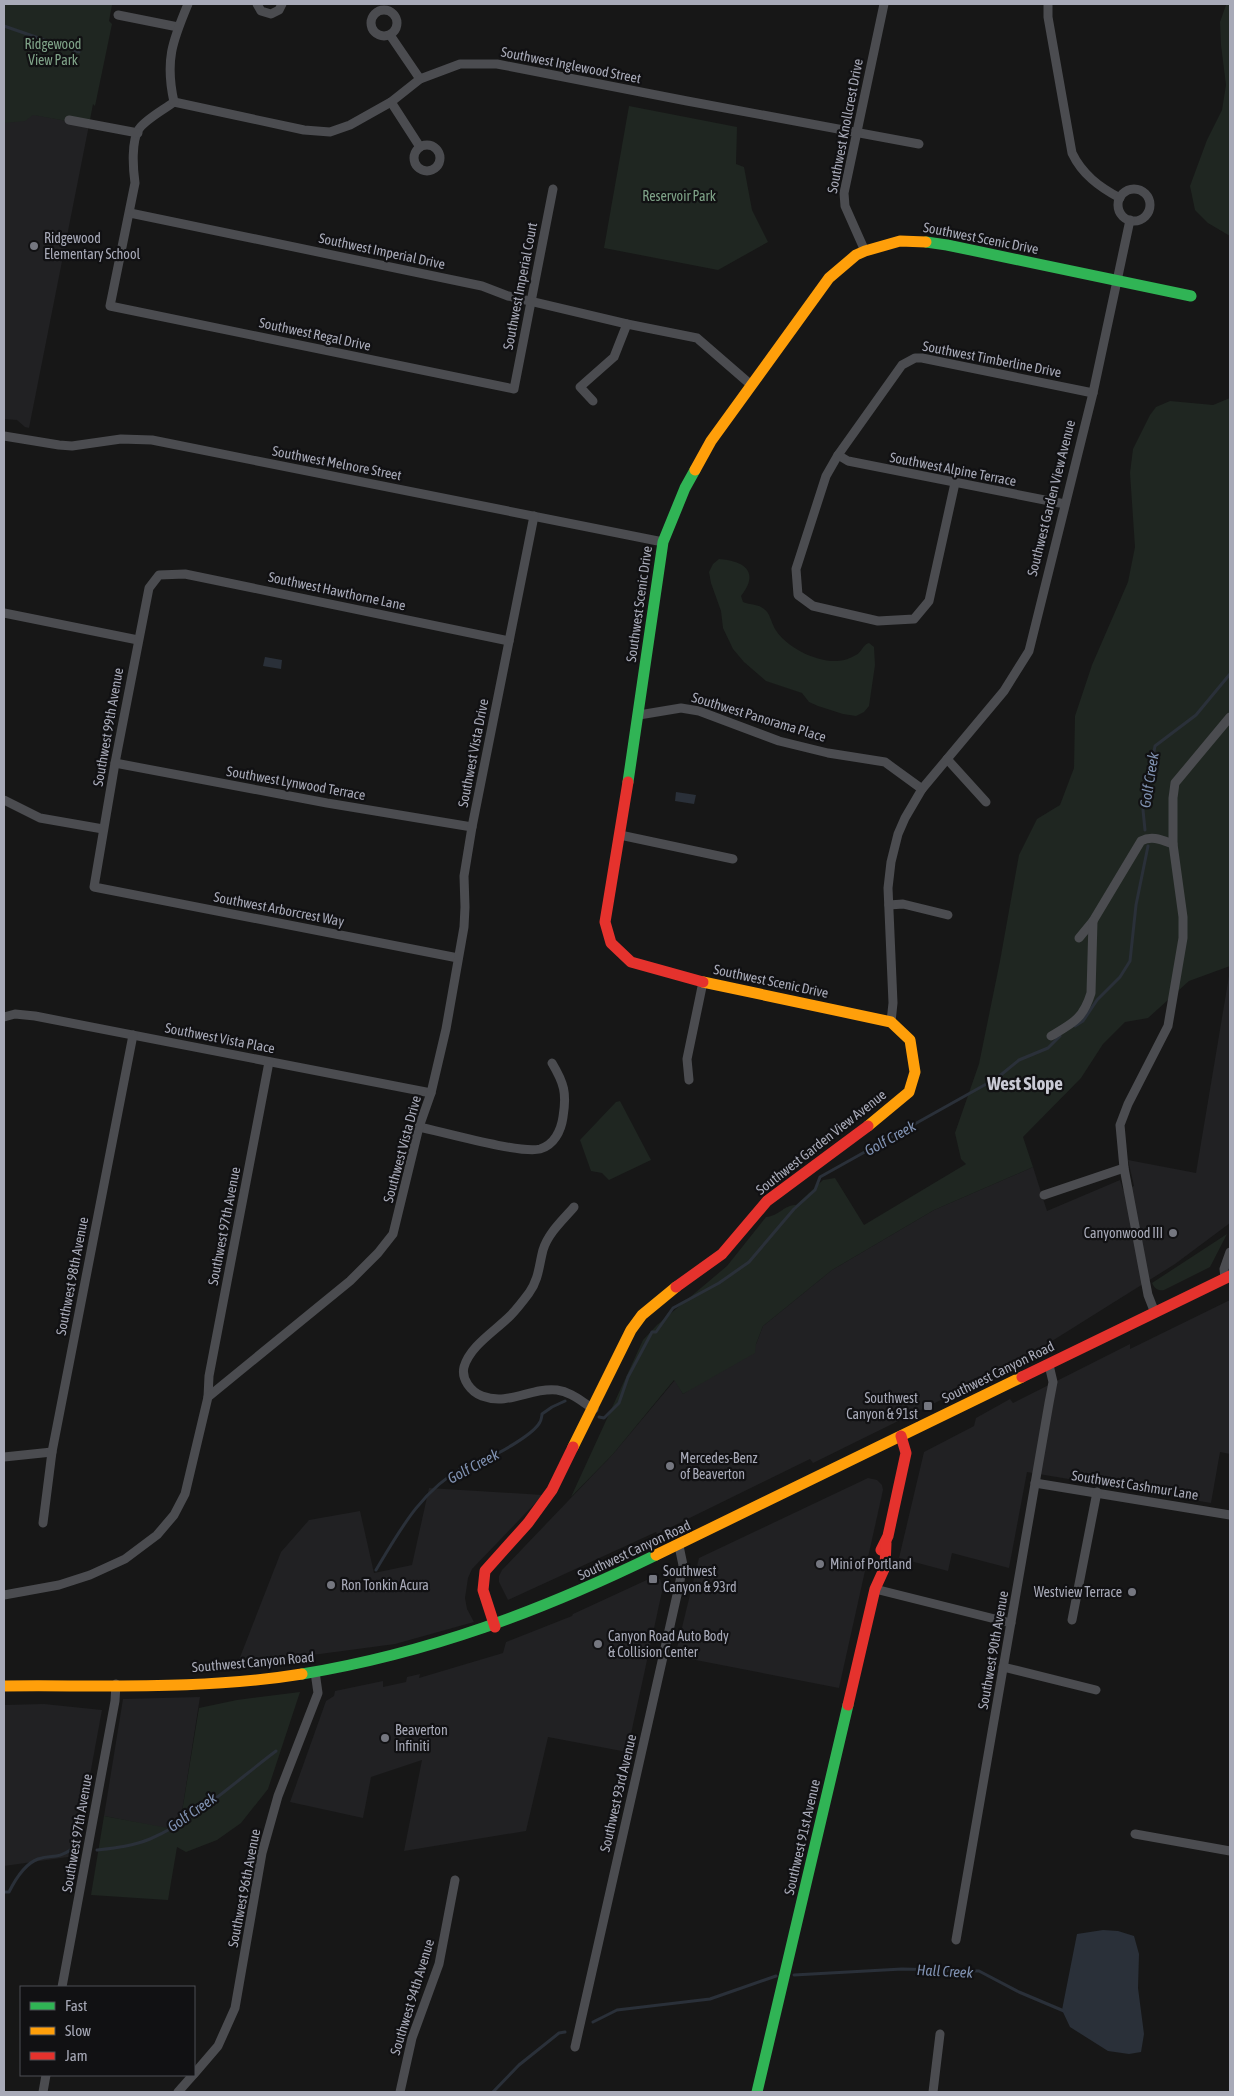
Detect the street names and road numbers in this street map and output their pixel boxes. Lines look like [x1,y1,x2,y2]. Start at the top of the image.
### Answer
street label: Southwest Inglewood Street [500,44,642,86]
street label: Southwest Knollcrest Drive [824,57,866,195]
street label: Southwest Scenic Drive [922,219,1040,257]
street label: Southwest Imperial Court [500,221,540,351]
street label: Southwest Imperial Drive [317,230,447,272]
street label: Southwest Regal Drive [258,314,372,354]
street label: Southwest Timberline Drive [921,338,1063,380]
street label: Southwest Garden View Avenue [1024,418,1078,578]
street label: Southwest Melnore Street [271,443,403,483]
street label: Southwest Alpine Terrace [888,449,1018,489]
street label: Southwest Scenic Drive [623,545,655,663]
street label: Southwest Hawthorne Lane [267,569,407,613]
street label: Southwest 99th Avenue [90,666,126,788]
street label: Southwest Panorama Place [690,689,828,745]
street label: Southwest Vista Drive [455,697,491,809]
street label: Southwest Lynwood Terrace [225,763,367,803]
street label: Southwest Arborcrest Way [212,889,346,930]
street label: Southwest Scenic Drive [712,961,830,1001]
street label: Southwest Vista Place [164,1019,276,1057]
street label: Southwest Garden View Avenue [753,1086,889,1198]
street label: Southwest Vista Drive [380,1094,424,1204]
street label: Southwest 97th Avenue [205,1165,243,1287]
street label: Southwest 98th Avenue [53,1215,91,1337]
street label: Southwest Canyon Road [939,1338,1057,1406]
street label: Southwest Cashmur Lane [1071,1467,1199,1503]
street label: Southwest Canyon Road [575,1517,693,1583]
street label: Southwest 90th Avenue [975,1589,1011,1711]
street label: Southwest Canyon Road [191,1649,315,1675]
street label: Southwest 93rd Avenue [597,1733,639,1853]
street label: Southwest 97th Avenue [59,1772,95,1894]
street label: Southwest 91st Avenue [781,1778,823,1896]
street label: Southwest 96th Avenue [225,1827,263,1949]
street label: Southwest 94th Avenue [387,1937,437,2057]

